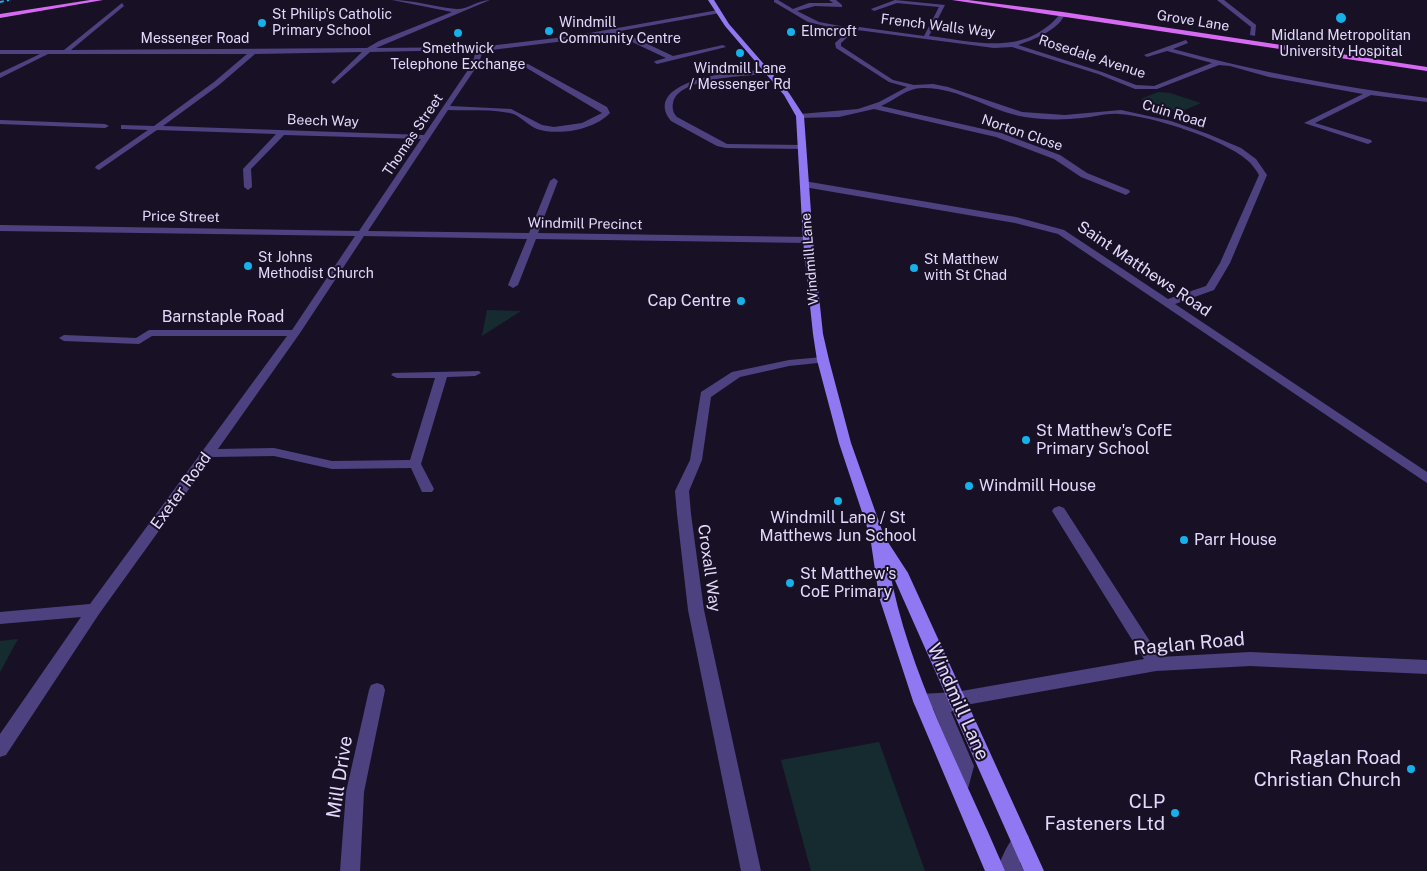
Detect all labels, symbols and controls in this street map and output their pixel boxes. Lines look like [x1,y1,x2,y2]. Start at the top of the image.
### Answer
place label: St Philip's Catholic Primary School [272,7,392,40]
street label: Grove Lane [1156,7,1230,35]
street label: French Walls Way [880,11,996,41]
marker: Midland Metropolitan University Hospital [1334,11,1348,25]
place label: Windmill Community Centre [559,15,681,48]
marker: St Philip's Catholic Primary School [256,17,268,29]
place label: Elmcroft [801,24,857,40]
marker: Windmill Community Centre [543,25,555,37]
marker: Elmcroft [785,26,797,38]
marker: Smethwick Telephone Exchange [452,27,464,39]
place label: Midland Metropolitan University Hospital [1271,28,1411,60]
street label: Messenger Road [141,31,249,47]
street label: Rosedale Avenue [1036,32,1148,82]
place label: Smethwick Telephone Exchange [391,41,525,74]
marker: Windmill Lane / Messenger Rd [734,47,746,59]
place label: Windmill Lane / Messenger Rd [689,61,791,94]
street label: Thomas Street [379,91,447,179]
street label: Cuin Road [1140,96,1208,132]
street label: Beech Way [287,111,359,131]
street label: Norton Close [979,111,1065,155]
street label: Price Street [142,208,220,226]
street label: Windmill Lane [798,212,822,306]
street label: Windmill Precinct [527,215,643,233]
street label: Saint Matthews Road [1073,217,1215,321]
place label: St Johns Methodist Church [258,250,374,282]
place label: St Matthew with St Chad [924,252,1007,284]
marker: St Johns Methodist Church [242,260,254,272]
marker: St Matthew with St Chad [908,262,920,274]
place label: Cap Centre [647,291,731,311]
marker: Cap Centre [735,295,747,307]
street label: Barnstaple Road [162,307,284,327]
place label: St Matthew's CofE Primary School [1036,421,1172,459]
marker: St Matthew's CofE Primary School [1020,434,1032,446]
street label: Exeter Road [147,449,215,533]
place label: Windmill House [979,476,1096,496]
marker: Windmill House [963,480,975,492]
marker: Windmill Lane / St Matthews Jun School [832,495,844,507]
place label: Windmill Lane / St Matthews Jun School [760,508,916,546]
street label: Croxall Way [693,523,725,613]
place label: Parr House [1194,530,1277,550]
marker: Parr House [1178,534,1190,546]
place label: St Matthew's CoE Primary [800,564,896,602]
marker: St Matthew's CoE Primary [784,577,796,589]
street label: Raglan Road [1132,628,1246,660]
street label: Windmill Lane [922,640,994,764]
street label: Mill Drive [322,734,358,820]
place label: Raglan Road Christian Church [1254,747,1401,791]
marker: Raglan Road Christian Church [1405,763,1417,775]
place label: CLP Fasteners Ltd [1044,791,1165,835]
marker: CLP Fasteners Ltd [1169,807,1181,819]

